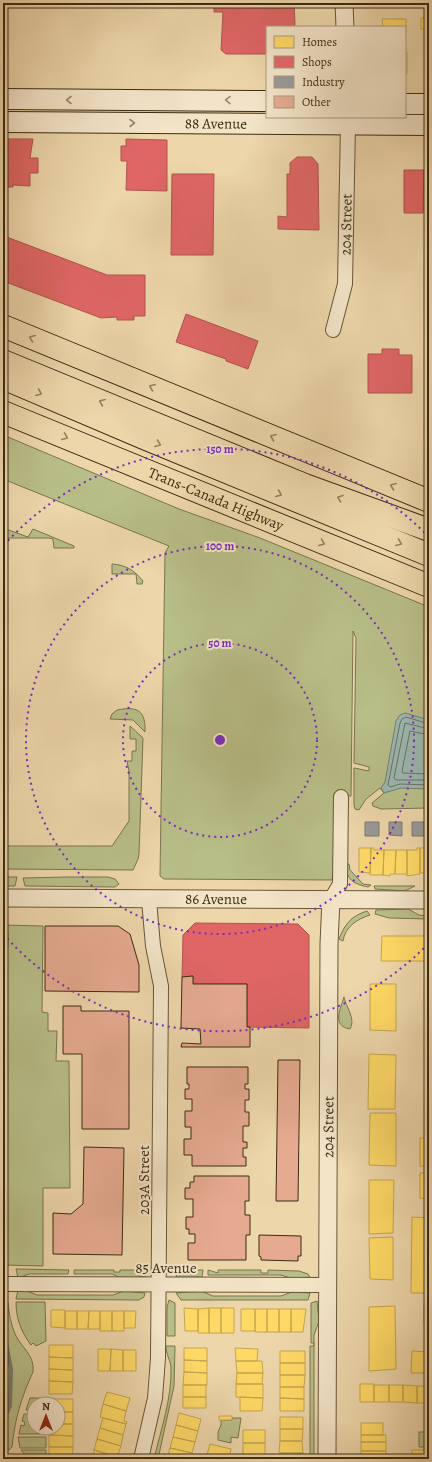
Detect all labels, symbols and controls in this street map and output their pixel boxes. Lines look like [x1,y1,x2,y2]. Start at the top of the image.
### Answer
legend [266,26,406,118]
text: Homes [302,34,337,50]
text: Shops [302,54,332,70]
text: Industry [302,74,345,90]
text: Other [302,94,331,110]
one-way arrow [66,96,72,104]
one-way arrow [225,96,231,104]
street label: 88 Avenue [185,113,247,134]
one-way arrow [129,119,135,127]
street label: 204 Street [336,193,357,256]
one-way arrow [28,335,36,343]
one-way arrow [149,384,156,392]
one-way arrow [35,389,42,397]
one-way arrow [99,399,107,407]
one-way arrow [61,433,68,441]
one-way arrow [269,433,276,441]
one-way arrow [154,439,162,447]
text: 150 m [206,441,234,457]
street label: Trans-Canada Highway [145,462,287,536]
one-way arrow [389,483,397,491]
one-way arrow [275,489,282,497]
one-way arrow [336,494,343,502]
text: 100 m [206,538,234,554]
one-way arrow [318,538,326,546]
one-way arrow [394,538,402,546]
text: 50 m [208,635,232,651]
centre of rings [213,733,227,747]
street label: 86 Avenue [185,889,247,909]
street label: 204 Street [318,1096,338,1158]
street label: 203A Street [134,1145,154,1215]
street label: 85 Avenue [135,1258,197,1278]
north arrow [26,1396,66,1436]
text: N [42,1399,50,1414]

